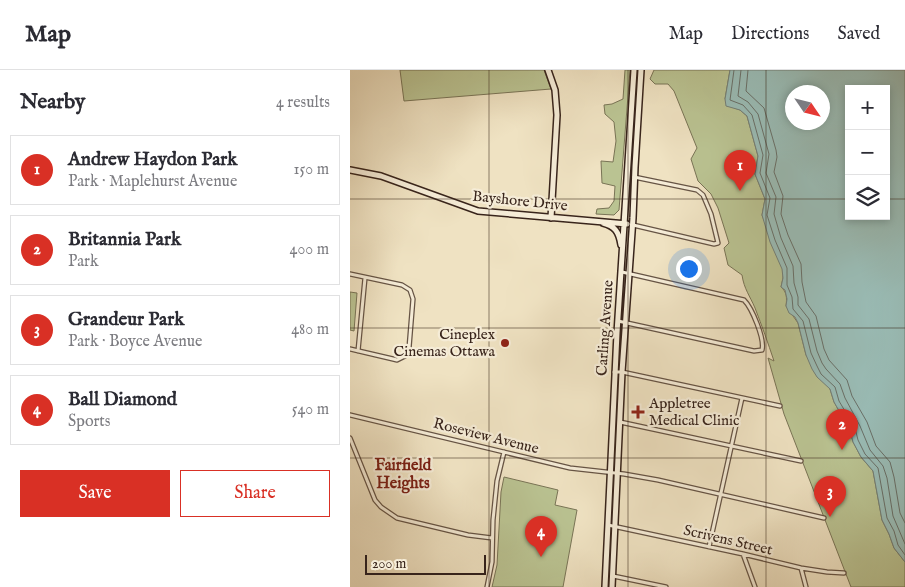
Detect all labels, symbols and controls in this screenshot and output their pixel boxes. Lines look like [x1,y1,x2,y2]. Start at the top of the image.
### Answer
text: Map [25,19,71,50]
text: Map [669,23,703,46]
text: Directions [731,23,809,46]
text: Saved [837,23,880,46]
north arrow [785,85,830,130]
map controls [845,85,890,220]
button: + [845,85,890,130]
text: Nearby [20,89,85,116]
text: 4 results [276,93,330,113]
button: − [845,130,890,175]
text: Andrew Haydon Park [68,148,237,172]
pin: 1 [724,150,756,191]
text: 1 [34,160,40,180]
text: 150 m [294,160,329,180]
text: Park · Maplehurst Avenue [68,172,237,192]
button: layers [845,175,890,220]
street label: Bayshore Drive [472,187,569,215]
text: Britannia Park [68,228,181,252]
text: 2 [33,240,41,260]
text: 400 m [290,240,329,260]
text: Park [68,252,98,272]
your location [676,256,702,282]
street label: Carling Avenue [592,279,618,377]
text: Grandeur Park [68,308,184,332]
text: 3 [34,320,40,340]
text: 480 m [291,320,329,340]
place label: Cineplex Cinemas Ottawa [393,325,496,361]
text: Park · Boyce Avenue [68,332,202,352]
marker: Cineplex Cinemas Ottawa [499,337,511,349]
text: Ball Diamond [68,388,177,412]
place label: Appletree Medical Clinic [648,394,739,430]
text: 4 [33,400,41,420]
text: 540 m [292,400,329,420]
marker: Appletree Medical Clinic [631,405,645,419]
pin: 2 [826,409,858,450]
text: Sports [68,412,110,432]
street label: Roseview Avenue [431,414,541,458]
district label: Fairfield Heights [375,456,432,494]
button: Save [20,470,170,517]
button: Share [180,470,330,517]
pin: 3 [814,476,846,517]
pin: 4 [525,516,557,557]
street label: Scrivens Street [682,521,774,559]
scale bar [365,552,486,575]
text: 200 m [372,555,406,573]

